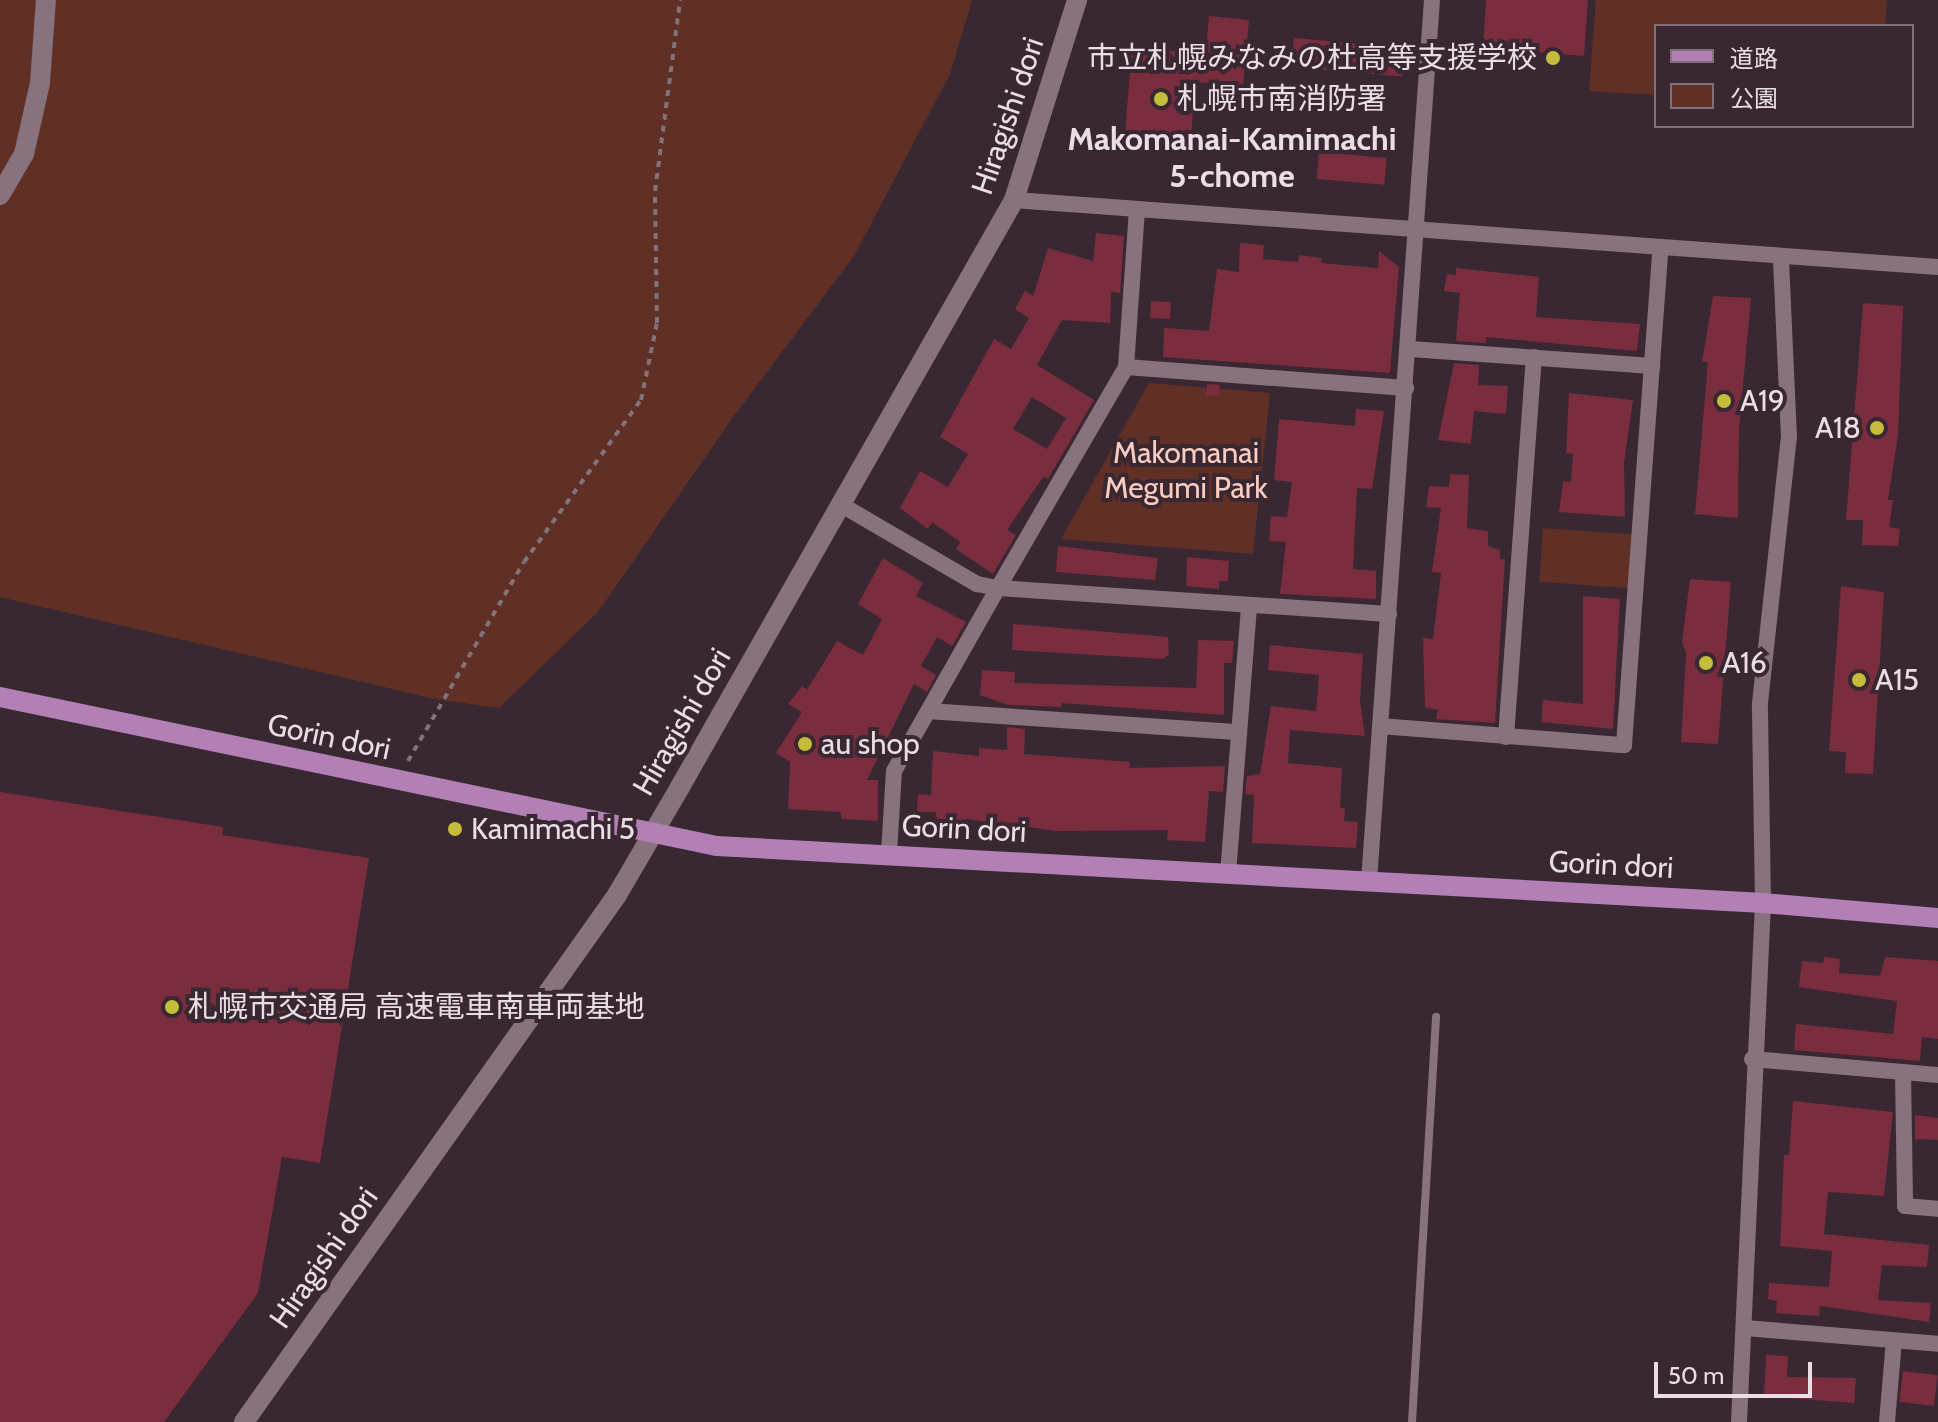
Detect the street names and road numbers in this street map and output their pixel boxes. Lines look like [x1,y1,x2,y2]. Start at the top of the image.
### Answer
street label: Hiragishi dori [964,33,1052,199]
street label: Hiragishi dori [626,642,738,802]
street label: Gorin dori [264,706,394,768]
street label: Gorin dori [901,808,1027,850]
street label: Gorin dori [1548,844,1674,886]
street label: Hiragishi dori [262,1181,386,1335]

